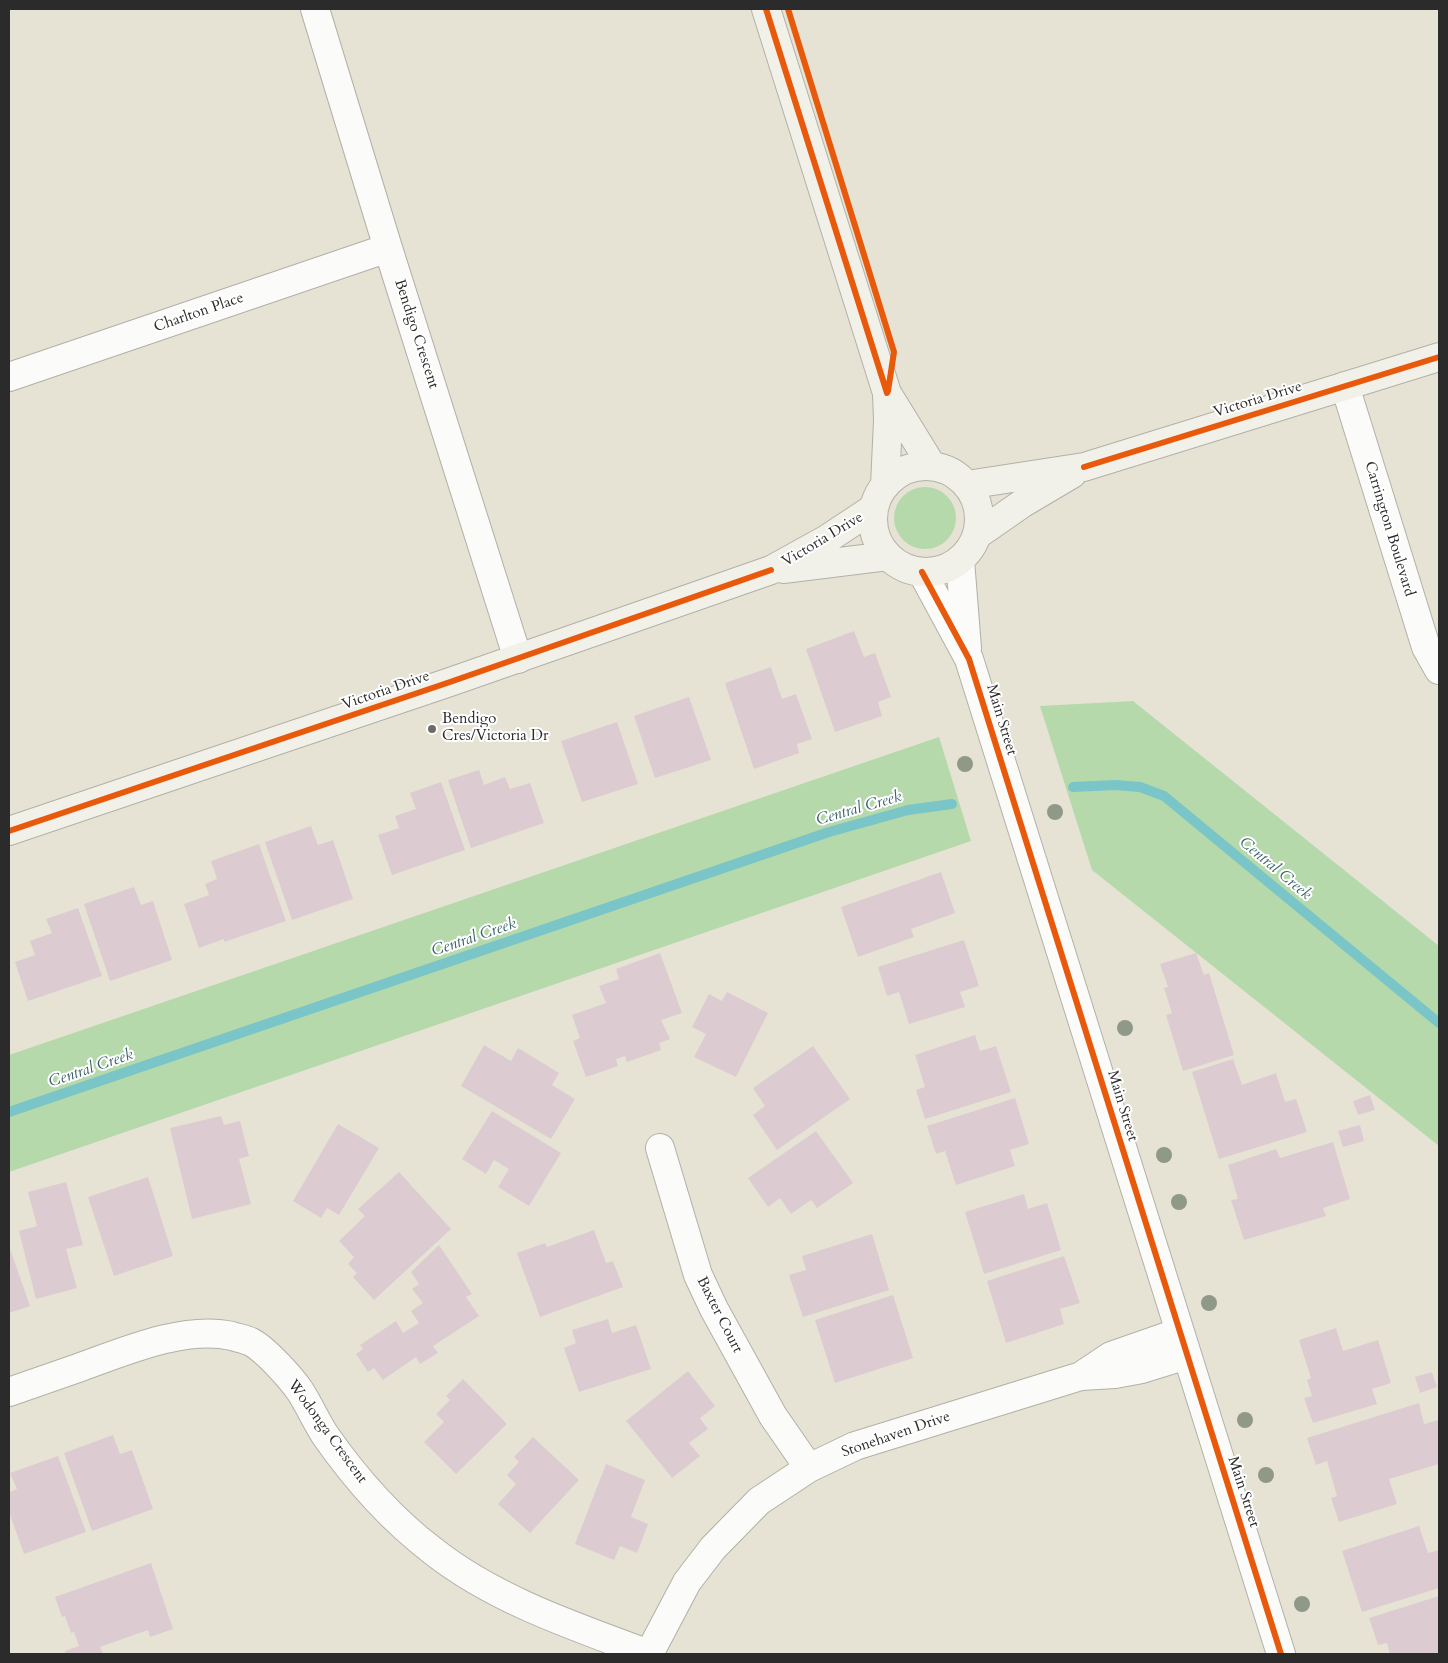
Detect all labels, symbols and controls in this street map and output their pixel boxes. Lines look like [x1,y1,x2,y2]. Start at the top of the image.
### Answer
street label: Bendigo Crescent [390,277,442,391]
street label: Charlton Place [152,289,246,337]
street label: Victoria Drive [1212,378,1304,422]
street label: Carrington Boulevard [1360,459,1418,599]
street label: Victoria Drive [779,509,867,571]
street label: Victoria Drive [340,668,432,714]
street label: Main Street [982,682,1020,758]
place label: Bendigo Cres/Victoria Dr [442,711,548,746]
marker: Bendigo Cres/Victoria Dr [426,723,438,735]
water label: Central Creek [814,788,904,830]
water label: Central Creek [1235,833,1315,905]
water label: Central Creek [429,915,519,961]
water label: Central Creek [46,1046,136,1092]
street label: Main Street [1103,1068,1141,1144]
street label: Baxter Court [692,1274,746,1356]
street label: Wodonga Crescent [283,1377,371,1487]
street label: Stonehaven Drive [839,1408,953,1462]
street label: Main Street [1223,1454,1263,1530]

